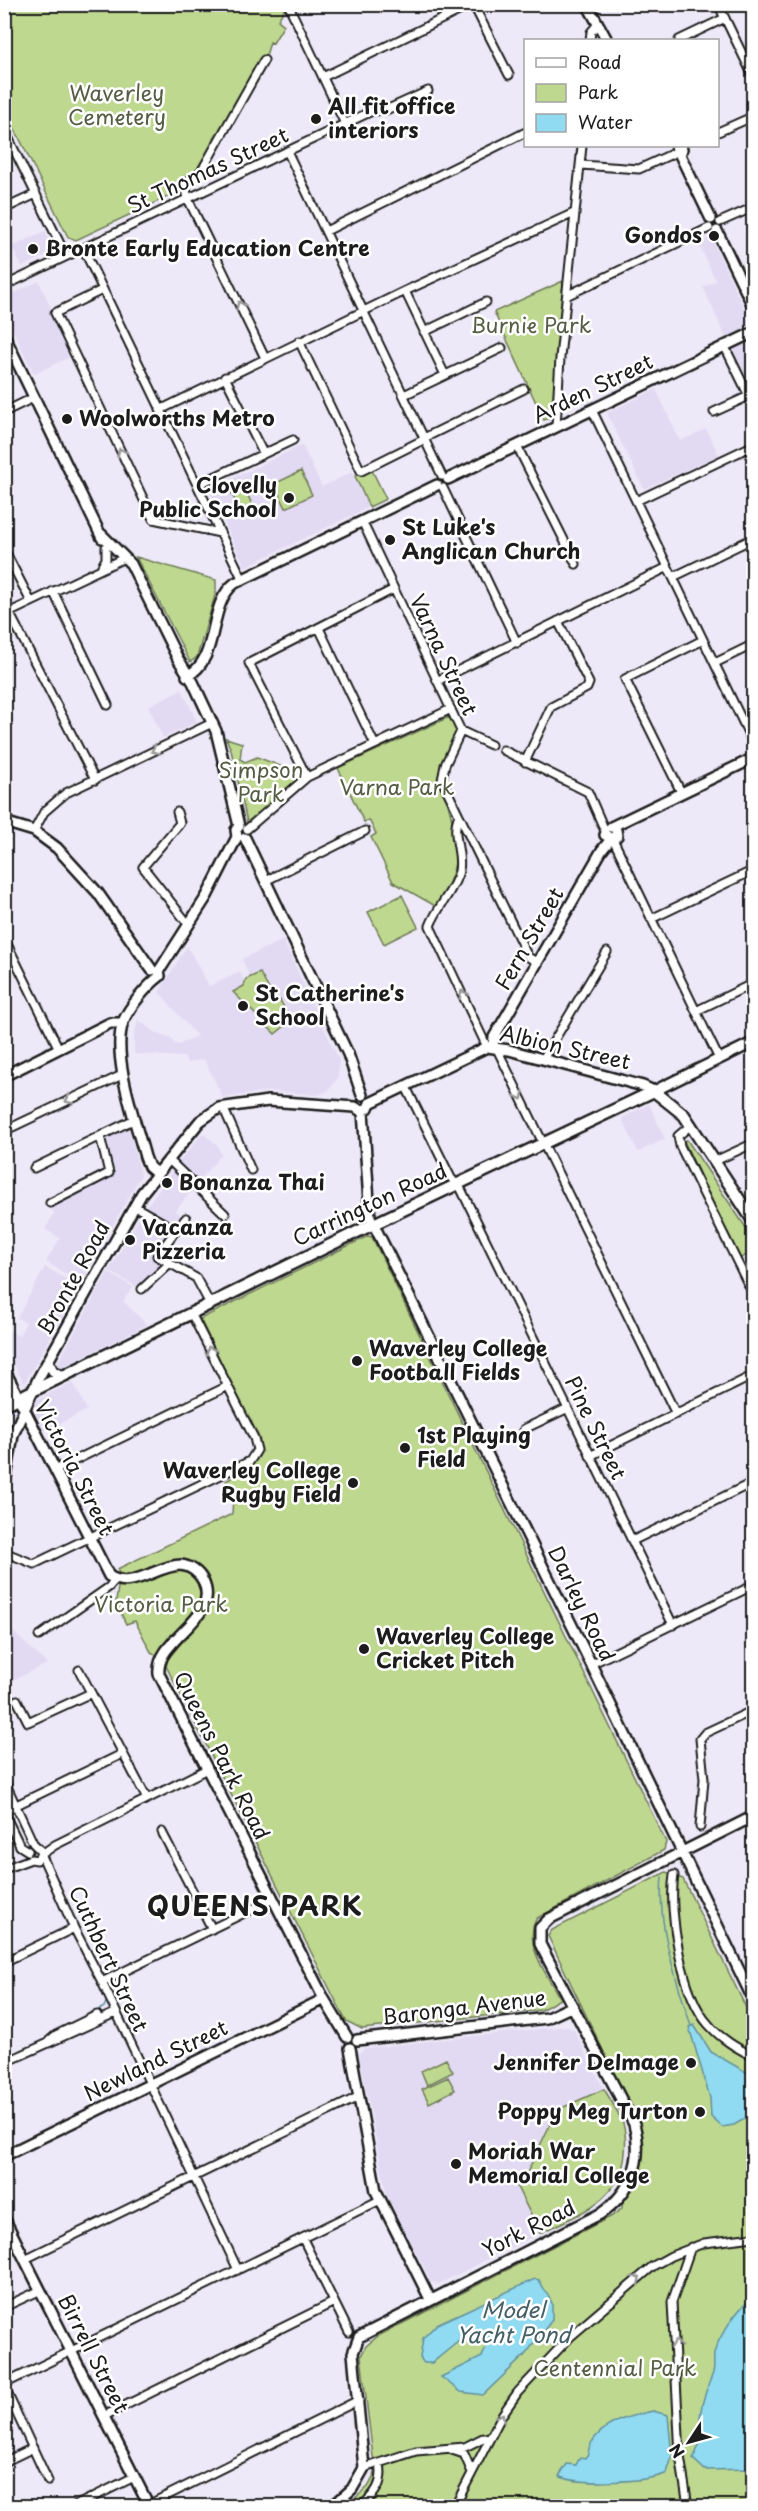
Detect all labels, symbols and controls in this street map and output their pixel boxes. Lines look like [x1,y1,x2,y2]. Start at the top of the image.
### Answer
legend [524,39,719,147]
text: Road [578,48,622,75]
park label: Waverley Cemetery [68,76,166,132]
text: Park [578,78,618,105]
place label: All fit office interiors [327,89,455,145]
text: Water [578,108,633,135]
marker: All fit office interiors [309,112,323,126]
street label: St Thomas Street [121,118,293,221]
place label: Gondos [625,218,702,250]
marker: Gondos [707,229,721,243]
place label: Bronte Early Education Centre [45,231,370,263]
marker: Bronte Early Education Centre [26,242,40,256]
one-way arrow [235,300,247,311]
park label: Burnie Park [471,308,592,340]
street label: Arden Street [526,344,658,430]
place label: Woolworths Metro [79,401,275,433]
marker: Woolworths Metro [60,412,74,426]
one-way arrow [117,448,129,459]
place label: Clovelly Public School [139,468,277,524]
marker: Clovelly Public School [282,491,296,505]
place label: St Luke's Anglican Church [402,510,581,566]
marker: St Luke's Anglican Church [383,533,397,547]
street label: Varna Street [403,588,487,720]
one-way arrow [151,743,162,755]
park label: Simpson Park [219,753,303,809]
park label: Varna Park [340,770,455,802]
street label: Fern Street [486,880,571,996]
place label: St Catherine's School [255,976,404,1032]
one-way arrow [458,990,470,1001]
marker: St Catherine's School [236,999,250,1013]
street label: Albion Street [497,1016,634,1077]
one-way arrow [512,1090,524,1101]
one-way arrow [65,1093,76,1105]
street label: Carrington Road [287,1153,452,1253]
place label: Bonanza Thai [179,1165,325,1197]
marker: Bonanza Thai [160,1176,174,1190]
place label: Vacanza Pizzeria [142,1210,233,1266]
street label: Bronte Road [28,1214,117,1340]
marker: Vacanza Pizzeria [123,1233,137,1247]
place label: Waverley College Football Fields [369,1331,547,1387]
one-way arrow [205,1345,217,1356]
marker: Waverley College Football Fields [350,1354,364,1368]
street label: Pine Street [558,1370,636,1484]
street label: Victoria Street [28,1394,124,1540]
place label: 1st Playing Field [417,1418,531,1474]
marker: 1st Playing Field [398,1441,412,1455]
place label: Waverley College Rugby Field [163,1453,341,1509]
marker: Waverley College Rugby Field [346,1476,360,1490]
street label: Darley Road [541,1540,625,1667]
park label: Victoria Park [94,1587,228,1619]
place label: Waverley College Cricket Pitch [376,1619,554,1675]
marker: Waverley College Cricket Pitch [357,1642,371,1656]
street label: Queens Park Road [166,1665,279,1845]
street label: Cuthbert Street [62,1880,158,2037]
district label: QUEENS PARK [147,1884,363,1925]
street label: Baronga Avenue [380,1980,548,2032]
street label: Newland Street [78,2010,233,2108]
place label: Jennifer DeImage [493,2045,679,2077]
marker: Jennifer DeImage [684,2056,698,2070]
place label: Poppy Meg Turton [497,2094,688,2126]
marker: Poppy Meg Turton [693,2105,707,2119]
place label: Moriah War Memorial College [468,2134,650,2190]
marker: Moriah War Memorial College [449,2157,463,2171]
street label: York Road [476,2190,580,2264]
one-way arrow [630,2275,641,2286]
street label: Birrell Street [51,2288,139,2418]
water label: Model Yacht Pond [456,2292,574,2350]
one-way arrow [670,2339,682,2348]
park label: Centennial Park [533,2351,697,2383]
north arrow [659,2412,719,2472]
one-way arrow [494,2413,505,2423]
text: N [663,2439,689,2464]

